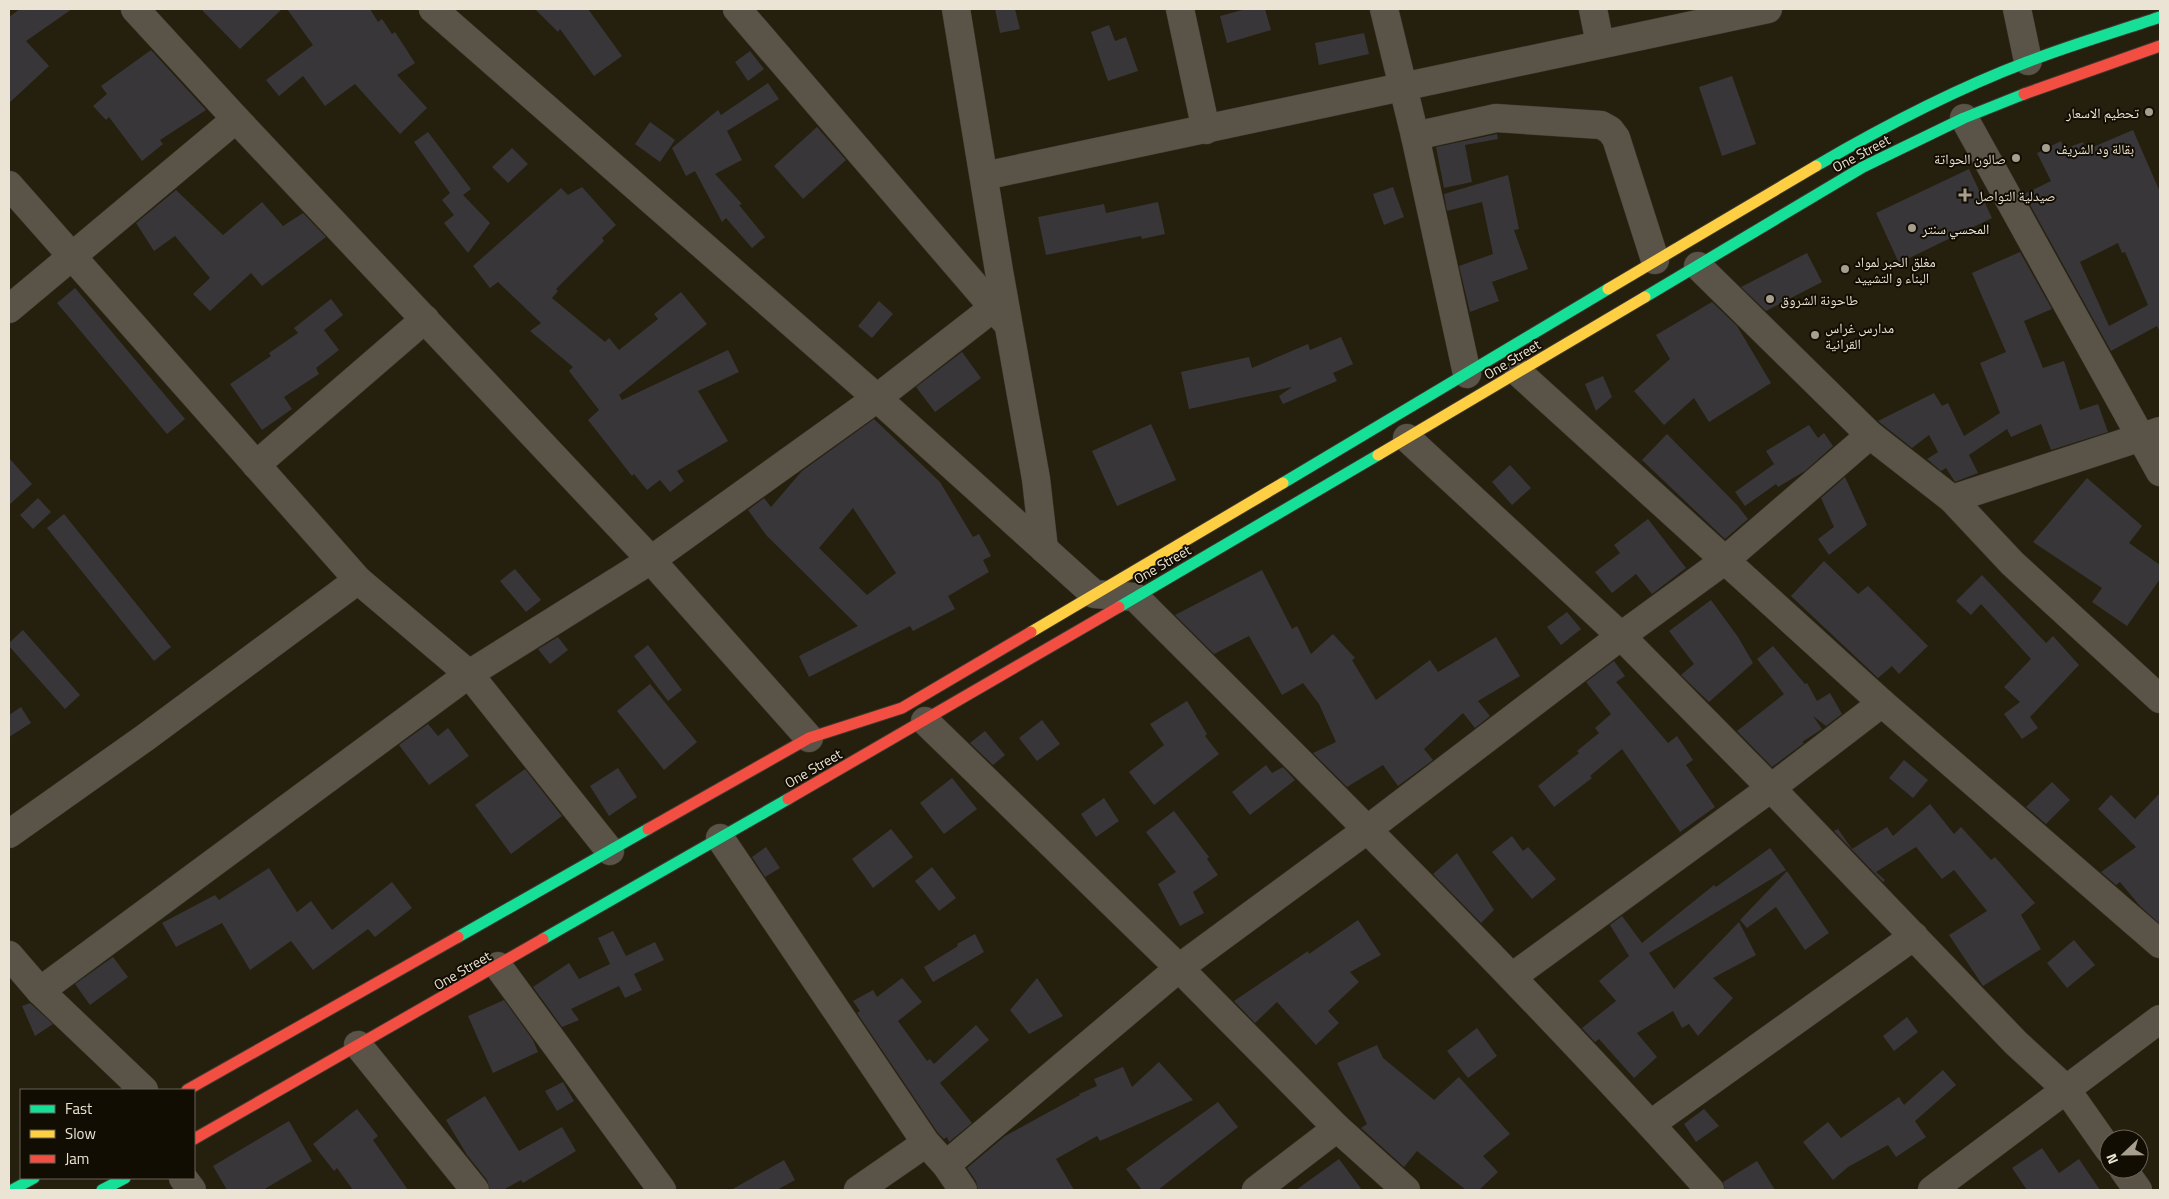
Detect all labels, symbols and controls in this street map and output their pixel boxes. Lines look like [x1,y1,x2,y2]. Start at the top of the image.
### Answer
place label: تحطيم الاسعار [2065,102,2139,123]
marker: تحطيم الاسعار [2143,106,2155,118]
street label: One Street [1828,129,1894,177]
place label: بقالة ود الشريف [2056,138,2134,159]
marker: بقالة ود الشريف [2040,142,2052,154]
place label: صالون الحواتة [1934,148,2006,169]
marker: صالون الحواتة [2010,152,2022,164]
place label: صيدلية التواصل [1975,185,2056,206]
marker: صيدلية التواصل [1959,189,1971,201]
place label: المحسي سنتر [1921,218,1989,240]
marker: المحسي سنتر [1906,222,1918,234]
place label: مغلق الحبر لمواد البناء و التشييد [1855,251,1936,288]
marker: مغلق الحبر لمواد البناء و التشييد [1839,263,1851,275]
place label: طاحونة الشروق [1780,289,1858,310]
marker: طاحونة الشروق [1764,293,1776,305]
place label: مدارس غراس القرانية [1825,317,1894,354]
marker: مدارس غراس القرانية [1809,329,1821,341]
street label: One Street [1480,334,1544,384]
street label: One Street [1129,539,1195,589]
street label: One Street [780,743,846,793]
street label: One Street [429,945,495,995]
legend [20,1089,195,1179]
text: Fast [65,1097,93,1120]
text: Slow [65,1122,96,1145]
north arrow [2099,1129,2149,1179]
text: Jam [65,1147,89,1170]
text: N [2100,1151,2123,1167]

